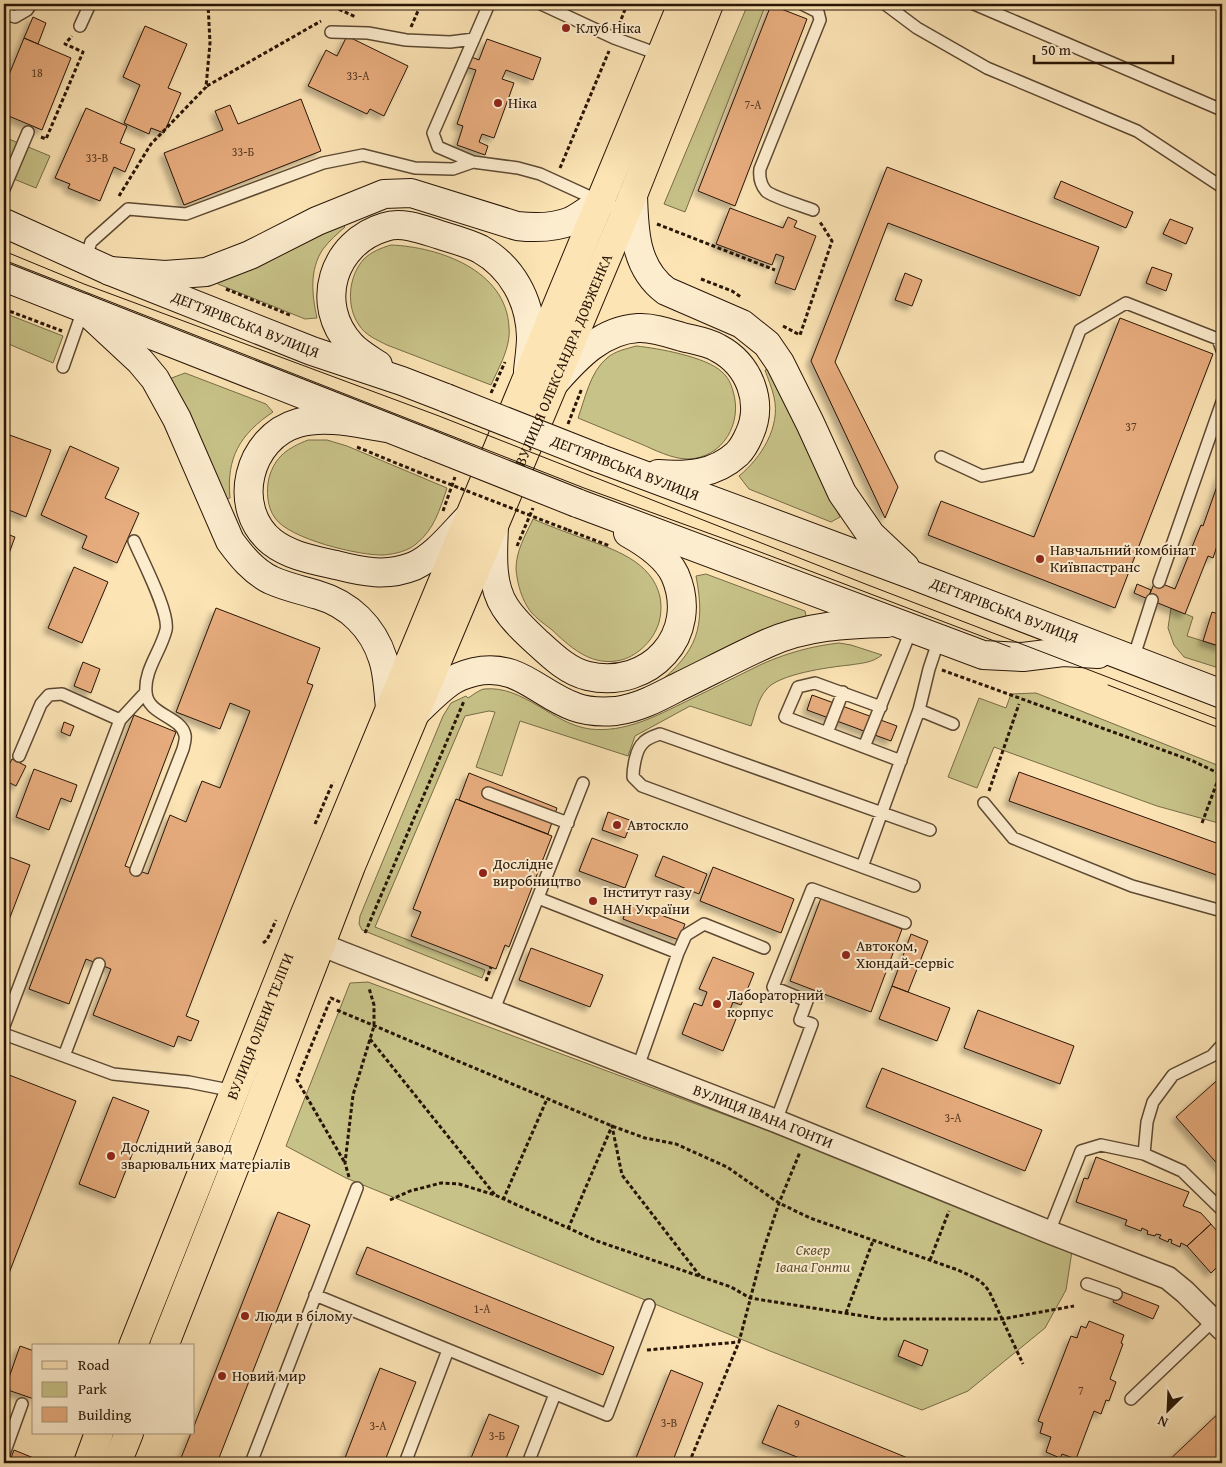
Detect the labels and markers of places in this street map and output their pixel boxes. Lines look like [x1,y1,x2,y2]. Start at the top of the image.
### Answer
place label: Клуб Ніка [576,17,642,38]
marker: Клуб Ніка [560,22,572,34]
place label: Ніка [508,92,538,113]
marker: Ніка [492,97,504,109]
place label: Навчальний комбінат Київпастранс [1050,539,1197,577]
marker: Навчальний комбінат Київпастранс [1034,553,1046,565]
place label: Автоскло [627,814,689,835]
marker: Автоскло [611,819,623,831]
place label: Дослідне виробництво [492,853,581,891]
marker: Дослідне виробництво [477,867,489,879]
place label: Інститут газу НАН України [603,881,693,919]
marker: Інститут газу НАН України [587,895,599,907]
place label: Автоком, Хюндай-сервіс [856,935,955,973]
marker: Автоком, Хюндай-сервіс [840,949,852,961]
place label: Лабораторний корпус [727,984,824,1022]
marker: Лабораторний корпус [711,998,723,1010]
place label: Дослідний завод зварювальних матеріалів [120,1136,291,1174]
marker: Дослідний завод зварювальних матеріалів [105,1150,117,1162]
place label: Люди в білому [255,1305,353,1326]
marker: Люди в білому [239,1310,251,1322]
place label: Новий мир [232,1365,306,1386]
marker: Новий мир [216,1370,228,1382]

